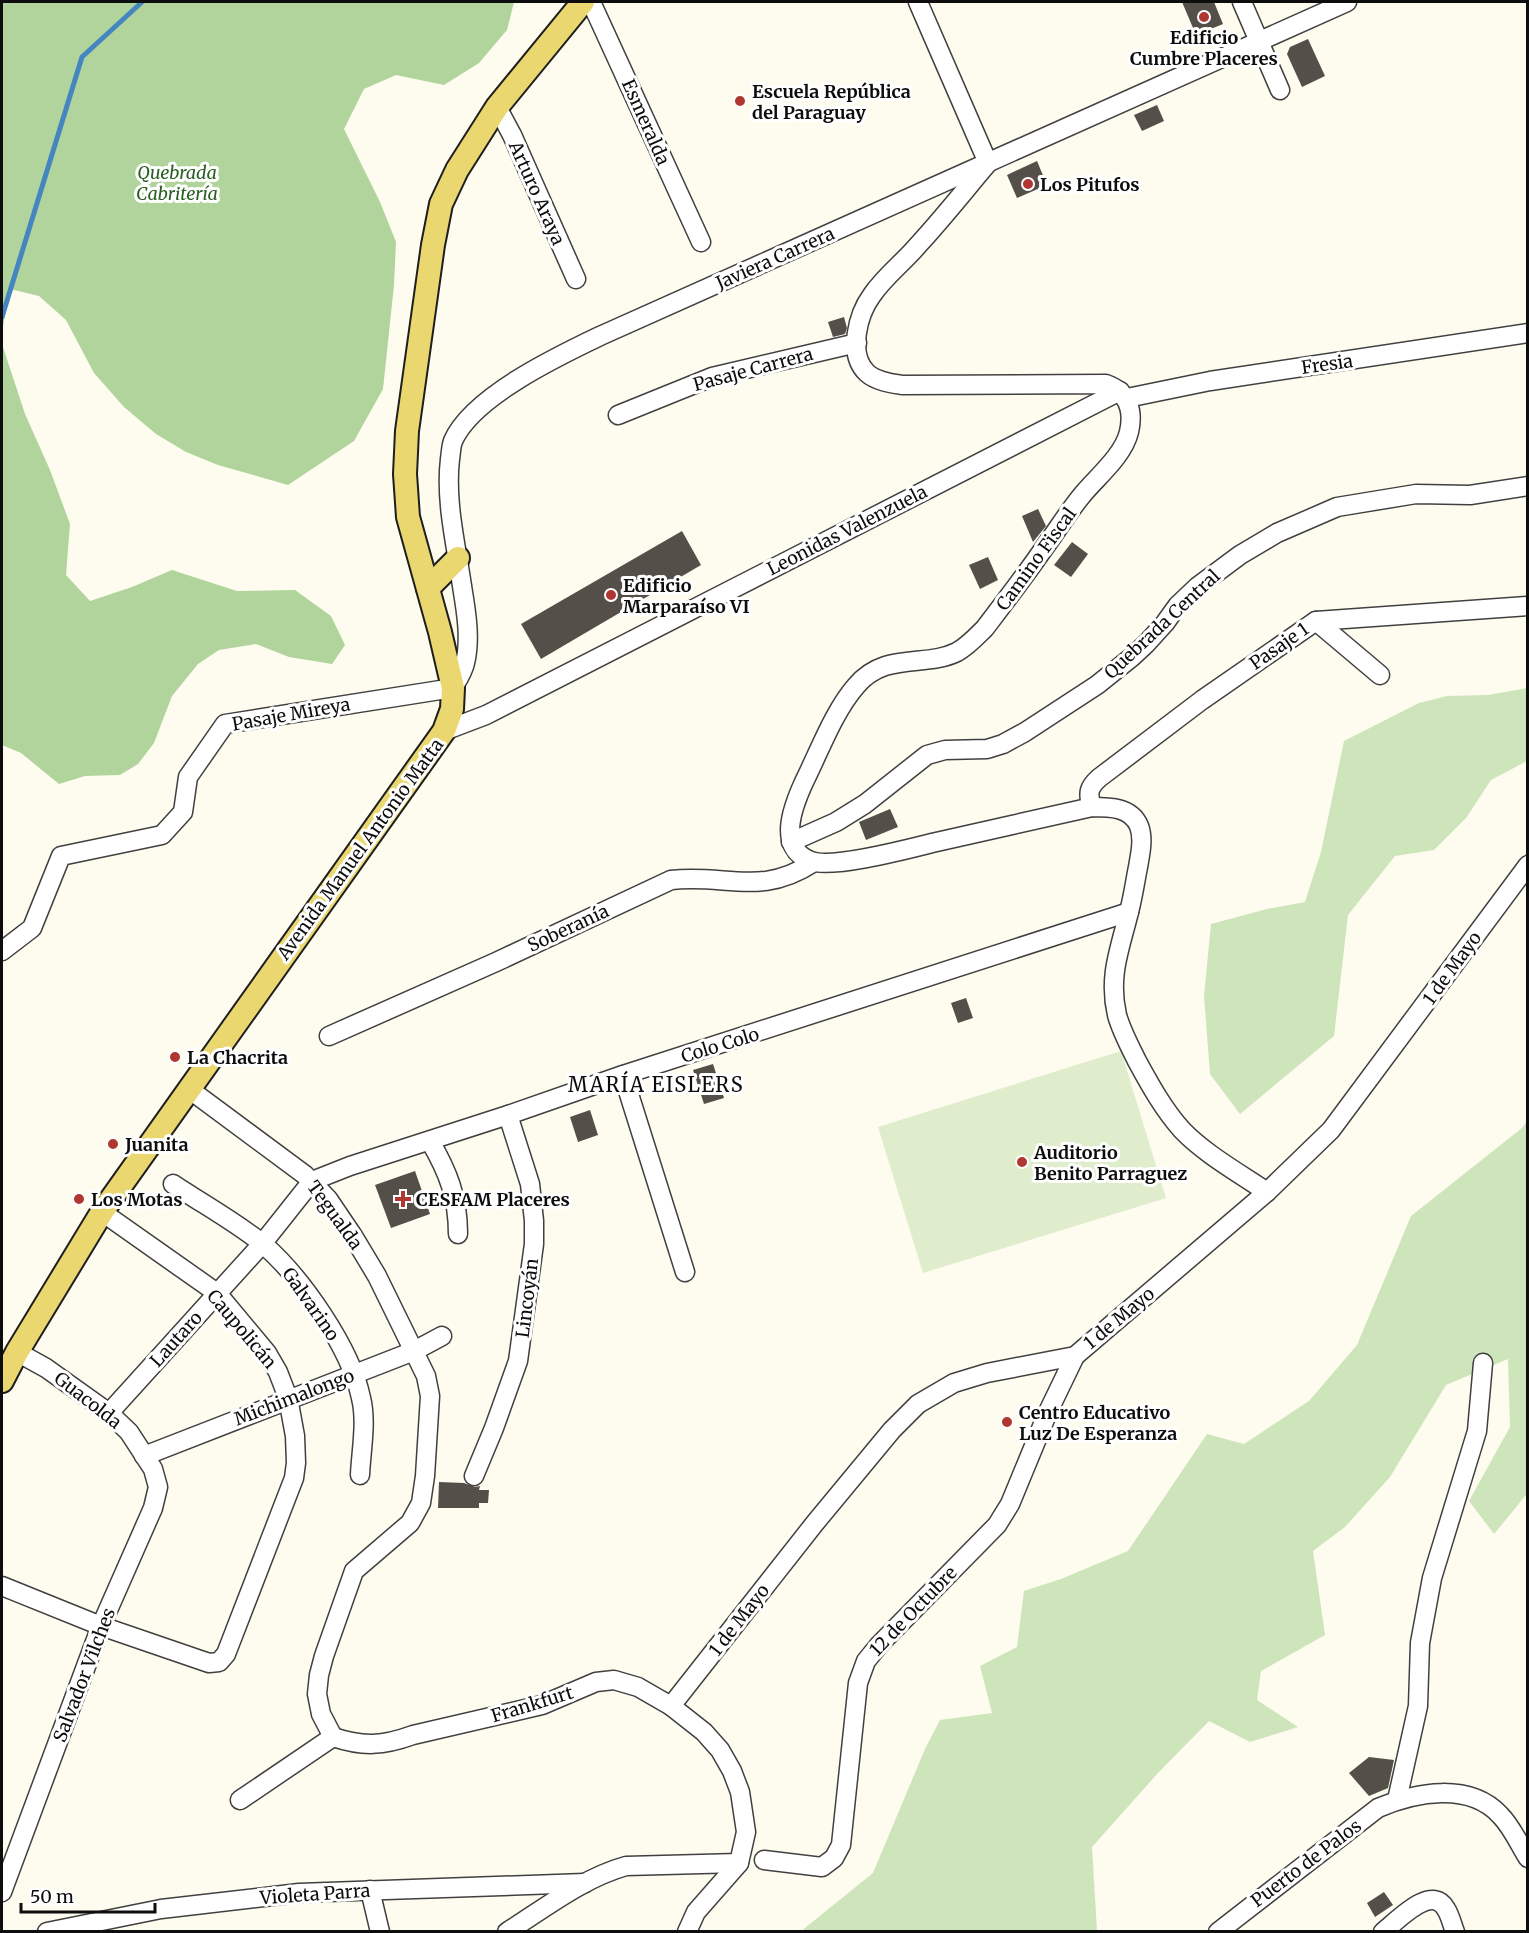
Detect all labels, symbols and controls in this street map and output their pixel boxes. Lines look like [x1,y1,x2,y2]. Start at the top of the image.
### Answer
marker: Edificio Cumbre Placeres [1197,10,1211,24]
place label: Edificio Cumbre Placeres [1130,26,1278,70]
street label: Esmeralda [617,76,675,169]
place label: Escuela República del Paraguay [752,80,911,124]
marker: Escuela República del Paraguay [733,94,747,108]
street label: Arturo Araya [503,137,570,249]
park label: Quebrada Cabritería [136,161,218,205]
place label: Los Pitufos [1040,173,1139,196]
marker: Los Pitufos [1021,177,1035,191]
street label: Javiera Carrera [711,221,838,295]
street label: Pasaje Carrera [691,342,816,396]
street label: Fresia [1300,349,1355,379]
street label: Leonidas Valenzuela [763,480,931,580]
street label: Camino Fiscal [991,503,1081,615]
street label: Quebrada Central [1099,564,1225,684]
place label: Edificio Marparaíso VI [623,574,750,618]
marker: Edificio Marparaíso VI [604,588,618,602]
street label: Pasaje 1 [1245,617,1313,675]
street label: Pasaje Mireya [230,692,352,736]
street label: Avenida Manuel Antonio Matta [271,733,448,965]
street label: Soberanía [524,899,613,957]
street label: 1 de Mayo [1418,927,1486,1009]
street label: Colo Colo [678,1022,762,1068]
place label: La Chacrita [187,1046,288,1069]
marker: La Chacrita [168,1050,182,1064]
district label: MARÍA EISLERS [568,1070,744,1097]
place label: Juanita [124,1133,188,1156]
marker: Juanita [106,1137,120,1151]
place label: Auditorio Benito Parraguez [1033,1141,1187,1185]
marker: Auditorio Benito Parraguez [1015,1155,1029,1169]
street label: Tegualda [302,1176,368,1254]
place label: Los Motas [91,1188,183,1211]
place label: CESFAM Placeres [416,1188,570,1211]
marker: CESFAM Placeres [394,1190,412,1208]
marker: Los Motas [72,1192,86,1206]
street label: Lincoyán [511,1257,543,1339]
street label: Galvarino [277,1263,345,1345]
street label: 1 de Mayo [1079,1282,1159,1354]
street label: Caupolicán [202,1285,282,1373]
street label: Lautaro [145,1306,207,1372]
street label: Michimalongo [231,1364,357,1430]
street label: Guacolda [50,1366,127,1434]
place label: Centro Educativo Luz De Esperanza [1019,1401,1177,1445]
marker: Centro Educativo Luz De Esperanza [1000,1415,1014,1429]
street label: 12 de Octubre [864,1561,962,1661]
street label: 1 de Mayo [704,1579,774,1661]
street label: Salvador Vilches [48,1604,120,1745]
street label: Frankfurt [488,1681,576,1727]
street label: Puerto de Palos [1246,1814,1366,1912]
scale bar [21,1876,154,1914]
street label: Violeta Parra [258,1879,371,1909]
text: 50 m [30,1885,74,1908]

